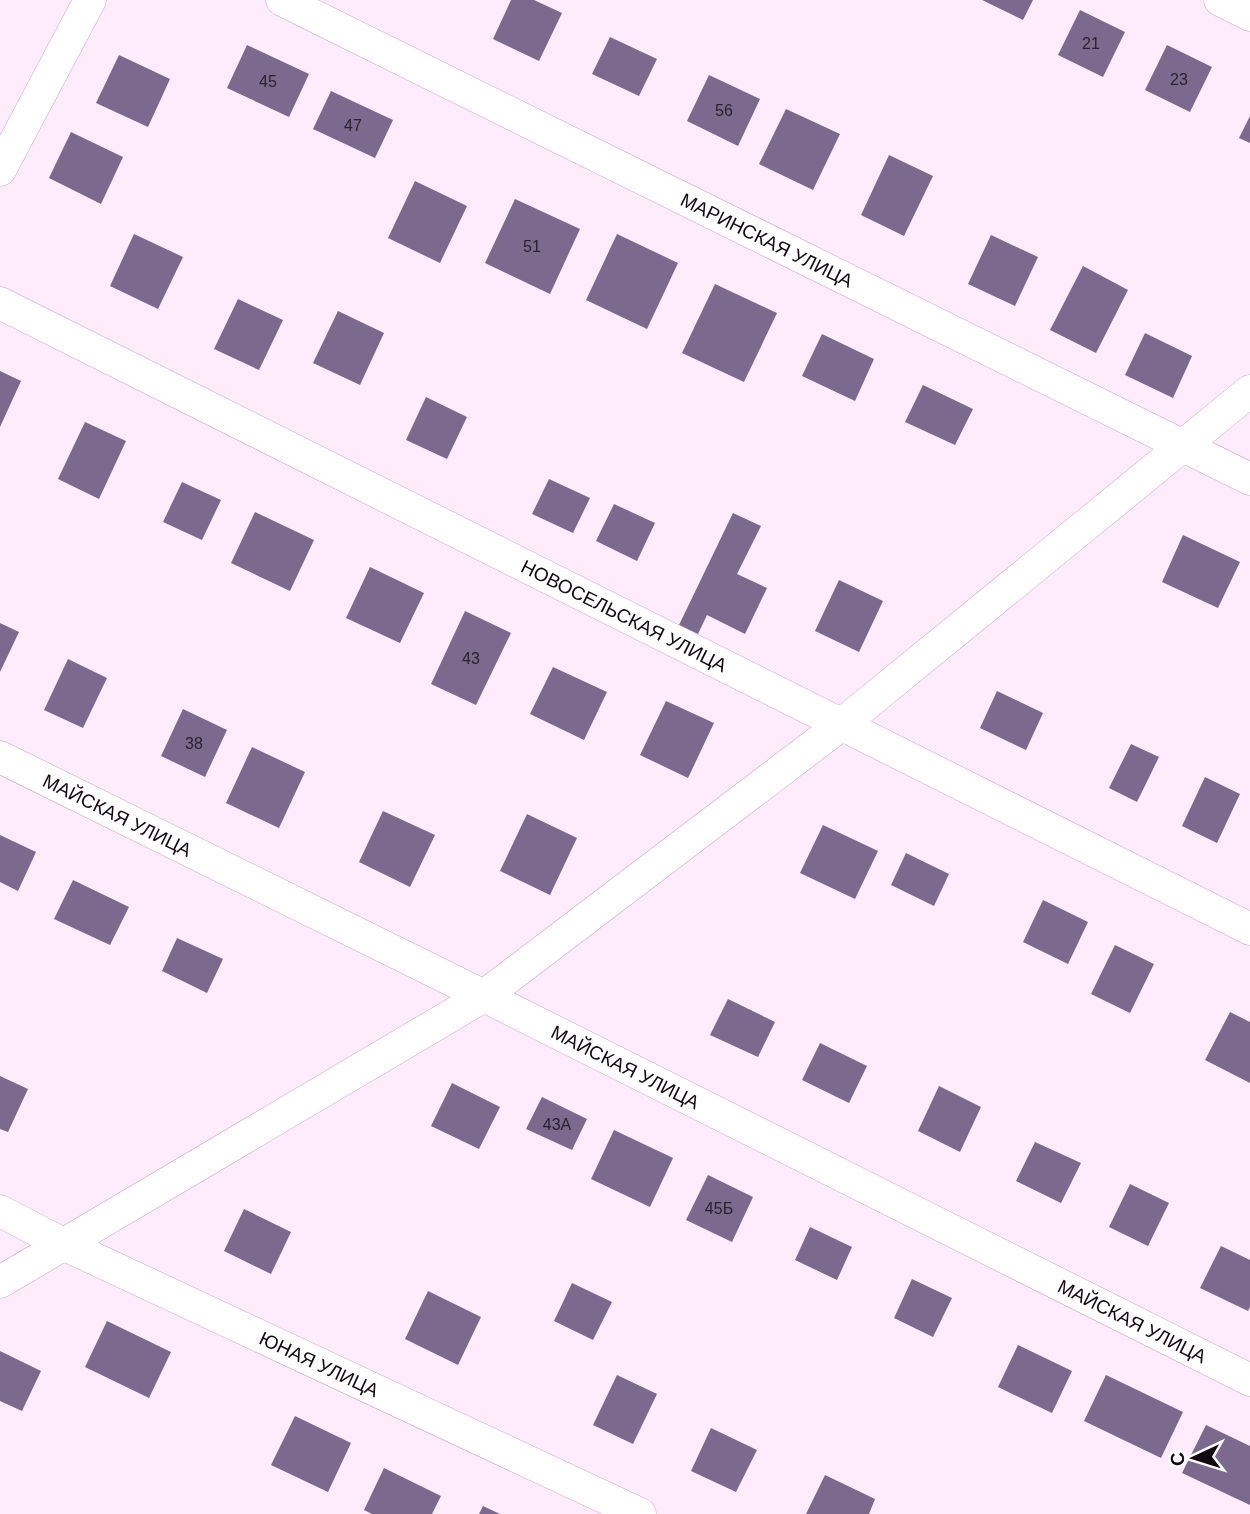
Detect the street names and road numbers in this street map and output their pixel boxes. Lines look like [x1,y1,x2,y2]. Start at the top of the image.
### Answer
street label: МАРИНСКАЯ УЛИЦА [677,189,857,291]
street label: НОВОСЕЛЬСКАЯ УЛИЦА [518,555,731,676]
street label: МАЙСКАЯ УЛИЦА [40,769,195,861]
street label: МАЙСКАЯ УЛИЦА [548,1021,703,1113]
street label: МАЙСКАЯ УЛИЦА [1055,1275,1210,1367]
street label: ЮНАЯ УЛИЦА [256,1327,382,1401]

